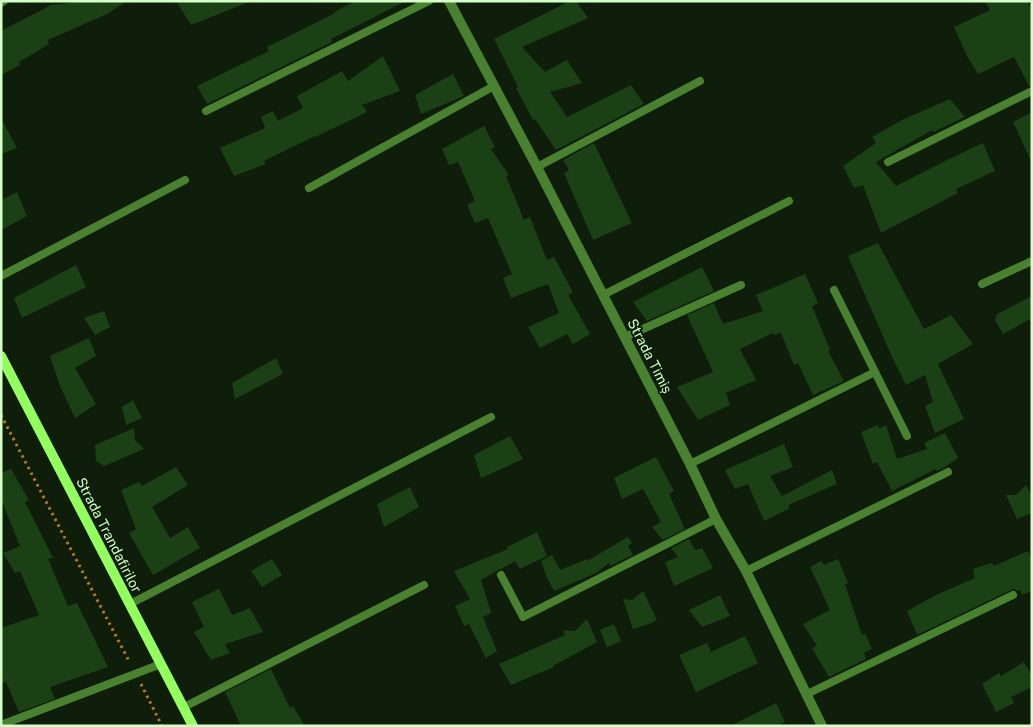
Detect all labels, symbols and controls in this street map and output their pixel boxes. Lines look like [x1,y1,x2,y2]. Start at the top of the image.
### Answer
street label: Strada Timiș [624,316,676,396]
street label: Strada Trandafirilor [73,475,145,595]

